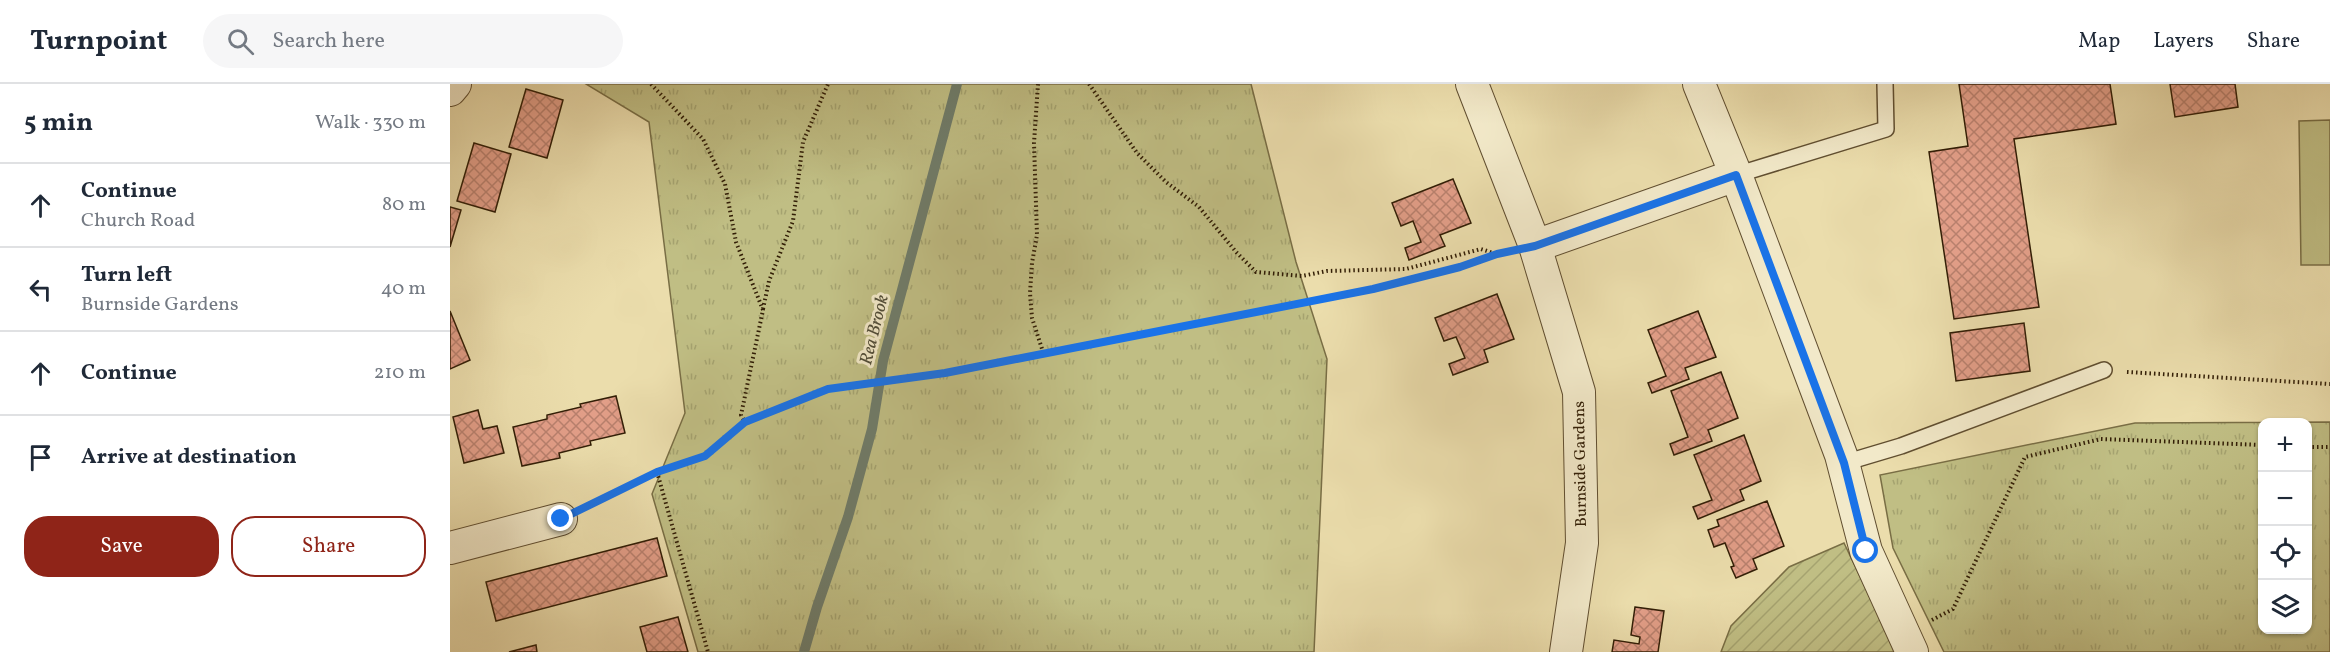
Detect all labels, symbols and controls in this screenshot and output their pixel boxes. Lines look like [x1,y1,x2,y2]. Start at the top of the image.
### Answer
search box [203,14,623,68]
text: Turnpoint [30,22,167,61]
icon: search [224,25,257,58]
text: Search here [272,26,385,57]
text: Map [2078,27,2120,56]
text: Layers [2153,27,2214,56]
text: Share [2247,27,2300,56]
text: 5 min [24,105,93,141]
text: Walk · 330 m [315,109,426,137]
text: Continue [81,176,177,207]
icon: ahead [24,189,57,222]
text: 80 m [382,191,426,219]
text: Church Road [81,207,195,235]
text: Turn left [81,260,172,291]
icon: left [24,273,57,306]
text: 40 m [381,275,426,303]
text: Burnside Gardens [81,291,239,319]
water label: Rea Brook [854,292,896,368]
icon: ahead [24,357,57,390]
text: Continue [81,358,177,389]
text: 210 m [374,359,426,387]
street label: Burnside Gardens [1569,401,1593,527]
map controls [2258,418,2312,634]
button: + [2258,418,2312,472]
icon: arrive [24,441,57,474]
text: Arrive at destination [81,442,297,473]
button: − [2258,472,2312,526]
route end [547,505,573,531]
button: Save [24,516,219,577]
button: Share [231,516,426,577]
button: locate [2258,526,2312,580]
route start [1852,537,1878,563]
button: layers [2258,580,2312,634]

